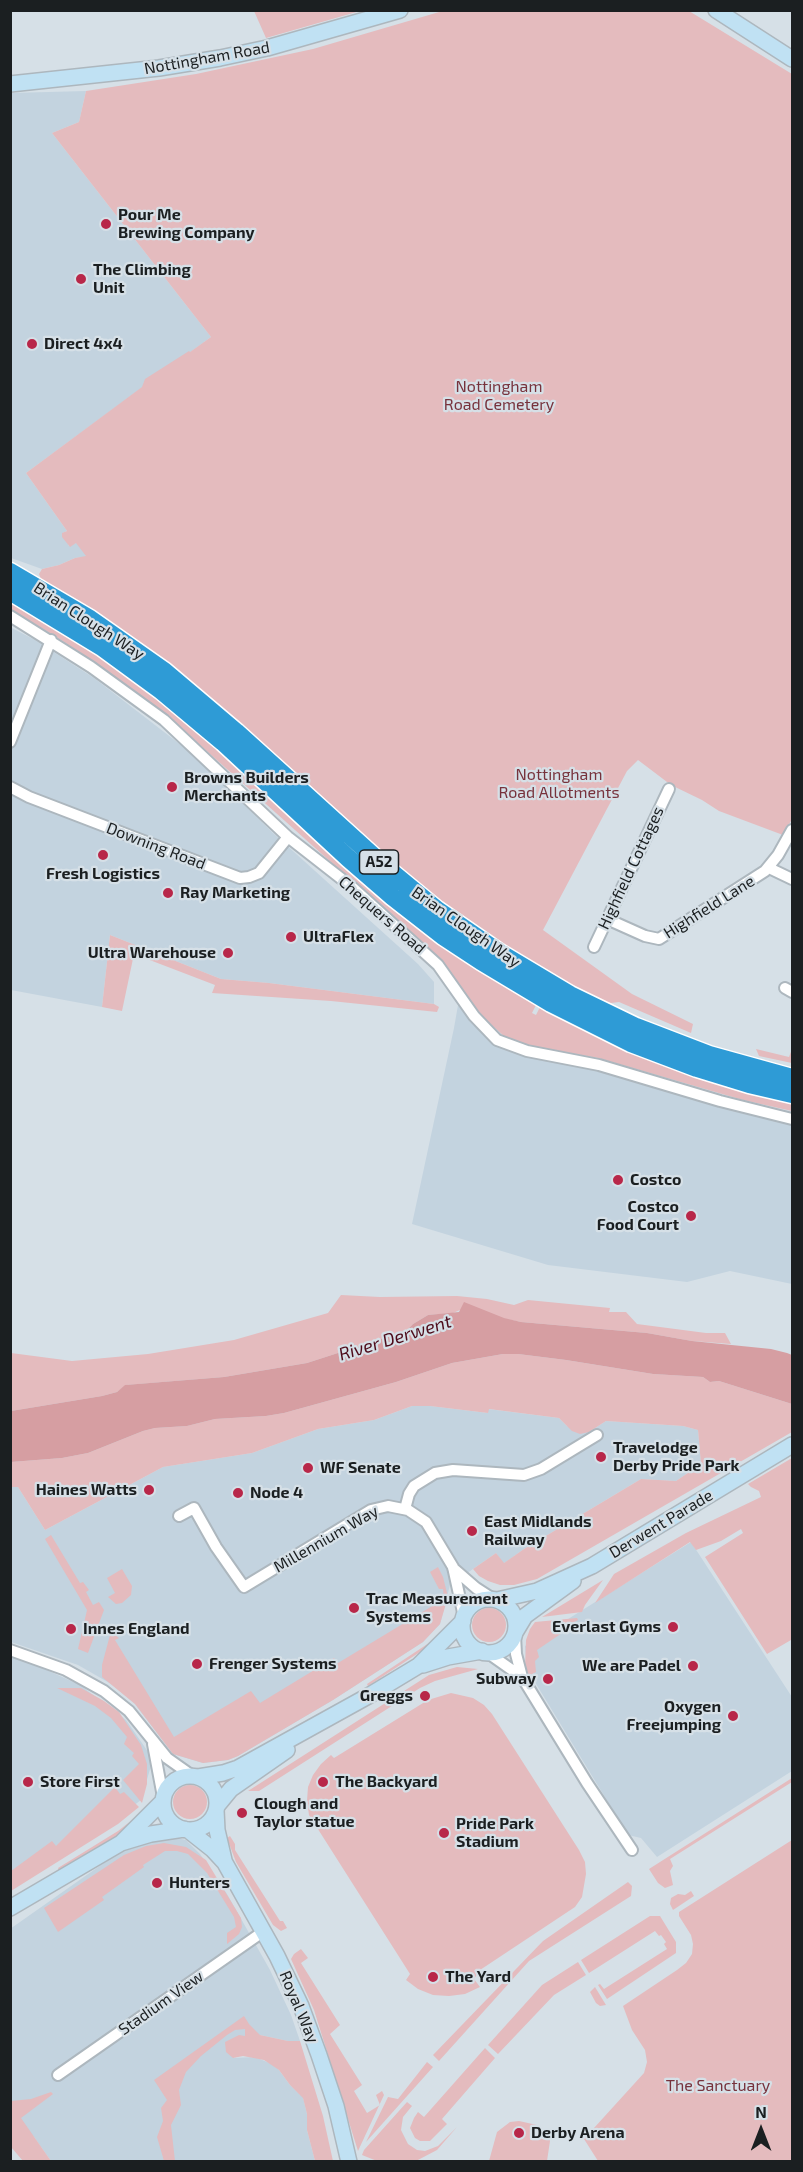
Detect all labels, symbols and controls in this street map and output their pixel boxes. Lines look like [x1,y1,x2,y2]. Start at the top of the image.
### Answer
street label: Nottingham Road [143,37,271,79]
place label: Pour Me Brewing Company [118,205,255,243]
marker: Pour Me Brewing Company [99,217,113,231]
place label: The Climbing Unit [93,260,191,298]
marker: The Climbing Unit [74,272,88,286]
place label: Direct 4x4 [44,334,123,354]
marker: Direct 4x4 [25,337,39,351]
park label: Nottingham Road Cemetery [444,377,554,415]
street label: Brian Clough Way [30,578,148,664]
park label: Nottingham Road Allotments [498,765,620,803]
place label: Browns Builders Merchants [184,768,309,806]
marker: Browns Builders Merchants [165,780,179,794]
street label: Highfield Cottages [594,803,668,933]
street label: Downing Road [104,818,208,874]
marker: Fresh Logistics [96,848,110,862]
road number: A52 [360,850,398,874]
place label: Fresh Logistics [46,864,160,884]
street label: Highfield Lane [660,871,758,943]
street label: Chequers Road [335,872,429,958]
street label: Brian Clough Way [408,882,524,972]
place label: Ray Marketing [180,883,290,903]
marker: Ray Marketing [161,886,175,900]
place label: UltraFlex [303,927,374,947]
marker: UltraFlex [284,930,298,944]
place label: Ultra Warehouse [88,943,216,963]
marker: Ultra Warehouse [221,946,235,960]
place label: Costco [630,1170,681,1190]
marker: Costco [611,1173,625,1187]
place label: Costco Food Court [597,1197,679,1235]
marker: Costco Food Court [684,1209,698,1223]
water label: River Derwent [336,1311,454,1365]
place label: Travelodge Derby Pride Park [613,1438,740,1476]
marker: Travelodge Derby Pride Park [594,1450,608,1464]
place label: WF Senate [320,1458,401,1478]
marker: WF Senate [301,1461,315,1475]
place label: Haines Watts [36,1480,137,1500]
marker: Haines Watts [142,1483,156,1497]
place label: Node 4 [250,1483,303,1503]
marker: Node 4 [231,1486,245,1500]
street label: Derwent Parade [606,1486,716,1562]
street label: Millennium Way [270,1501,382,1577]
place label: East Midlands Railway [484,1512,592,1550]
marker: East Midlands Railway [465,1524,479,1538]
place label: Trac Measurement Systems [366,1589,508,1627]
marker: Trac Measurement Systems [347,1601,361,1615]
place label: Everlast Gyms [552,1617,661,1637]
place label: Innes England [83,1619,190,1639]
marker: Everlast Gyms [666,1620,680,1634]
marker: Innes England [64,1622,78,1636]
place label: Frenger Systems [209,1654,336,1674]
place label: We are Padel [582,1656,681,1676]
marker: Frenger Systems [190,1657,204,1671]
marker: We are Padel [686,1659,700,1673]
place label: Subway [476,1669,536,1689]
marker: Subway [541,1672,555,1686]
place label: Greggs [360,1686,413,1706]
marker: Greggs [418,1689,432,1703]
place label: Oxygen Freejumping [627,1697,721,1735]
marker: Oxygen Freejumping [726,1709,740,1723]
place label: Store First [40,1772,120,1792]
place label: The Backyard [335,1772,438,1792]
marker: Store First [21,1775,35,1789]
marker: The Backyard [316,1775,330,1789]
place label: Clough and Taylor statue [254,1794,355,1832]
marker: Clough and Taylor statue [235,1806,249,1820]
place label: Pride Park Stadium [456,1814,534,1852]
marker: Pride Park Stadium [437,1826,451,1840]
place label: Hunters [169,1873,230,1893]
marker: Hunters [150,1876,164,1890]
street label: Stadium View [115,1967,207,2039]
place label: The Yard [445,1967,511,1987]
street label: Royal Way [275,1968,323,2046]
marker: The Yard [426,1970,440,1984]
park label: The Sanctuary [666,2076,770,2096]
north arrow [731,2100,791,2160]
text: N [755,2102,767,2121]
place label: Derby Arena [531,2123,625,2143]
marker: Derby Arena [512,2126,526,2140]

